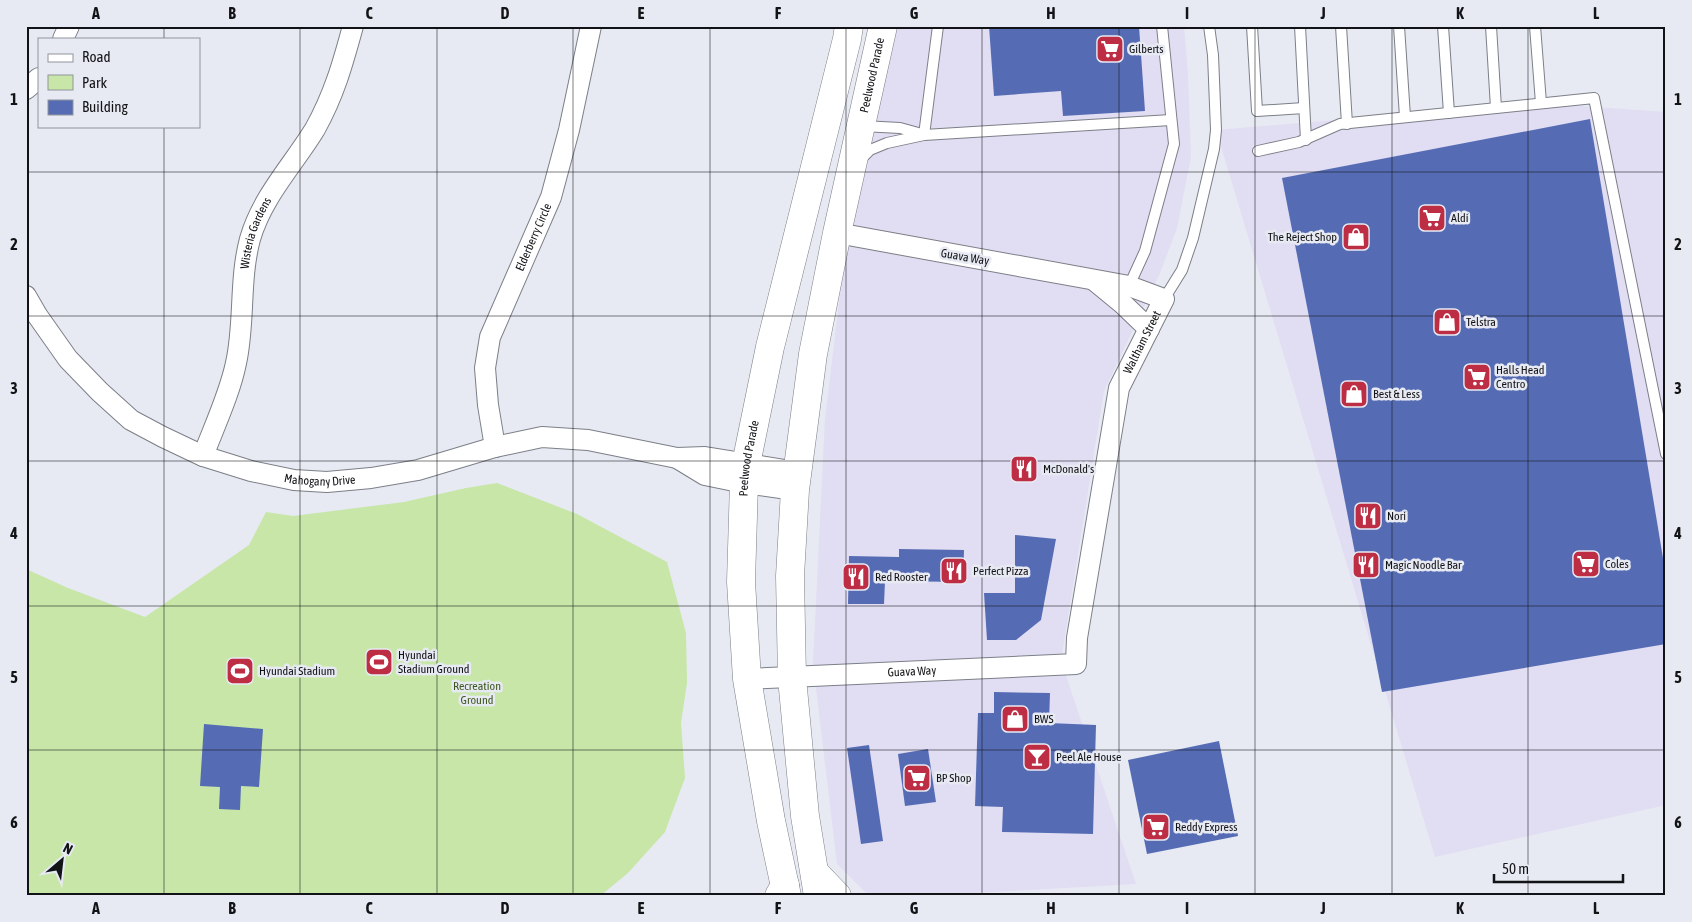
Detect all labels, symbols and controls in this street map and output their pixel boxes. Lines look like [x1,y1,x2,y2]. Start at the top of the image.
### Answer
text: A [91,4,100,22]
text: B [228,4,236,22]
text: C [365,4,373,22]
text: D [501,4,510,22]
text: E [638,4,645,22]
text: F [775,4,782,22]
text: G [910,4,919,22]
text: H [1046,4,1056,22]
text: I [1185,4,1189,22]
text: J [1319,4,1326,22]
text: K [1456,4,1464,22]
text: L [1593,4,1600,22]
supermarket icon: Gilberts [1095,34,1125,64]
street label: Peelwood Parade [857,36,887,114]
legend [38,38,200,128]
place label: Gilberts [1129,42,1164,56]
text: Road [82,48,111,65]
text: Park [82,74,107,91]
text: 1 [10,90,18,108]
text: 1 [1674,90,1682,108]
text: Building [82,98,128,115]
street label: Wisteria Gardens [238,195,274,270]
street label: Elderberry Circle [513,201,554,273]
supermarket icon: Aldi [1417,203,1447,233]
place label: Aldi [1451,211,1468,225]
shop icon: The Reject Shop [1341,222,1371,252]
place label: The Reject Shop [1268,230,1337,244]
text: 2 [10,235,18,253]
text: 2 [1674,235,1682,253]
street label: Guava Way [940,246,990,268]
shop icon: Telstra [1432,307,1462,337]
street label: Waltham Street [1120,308,1164,376]
place label: Telstra [1466,315,1496,329]
supermarket icon: Halls Head Centro [1462,362,1492,392]
place label: Halls Head Centro [1496,363,1544,391]
text: 3 [10,379,18,397]
shop icon: Best & Less [1339,379,1369,409]
text: 3 [1674,379,1682,397]
place label: Best & Less [1373,387,1420,401]
street label: Peelwood Parade [737,419,762,496]
restaurant icon: McDonald's [1009,454,1039,484]
place label: McDonald's [1043,462,1094,476]
street label: Mahogany Drive [283,471,356,489]
restaurant icon: Nori [1353,501,1383,531]
place label: Nori [1387,509,1406,523]
text: 4 [9,524,18,542]
text: 4 [1673,524,1682,542]
supermarket icon: Coles [1571,549,1601,579]
restaurant icon: Magic Noodle Bar [1351,550,1381,580]
restaurant icon: Perfect Pizza [939,556,969,586]
place label: Coles [1605,557,1629,571]
place label: Magic Noodle Bar [1385,558,1462,572]
restaurant icon: Red Rooster [841,562,871,592]
place label: Perfect Pizza [973,564,1029,578]
place label: Red Rooster [875,570,928,584]
sports icon: Hyundai Stadium Ground [364,647,394,677]
place label: Hyundai Stadium Ground [398,648,469,676]
sports icon: Hyundai Stadium [225,656,255,686]
street label: Guava Way [887,663,937,680]
place label: Hyundai Stadium [259,664,335,678]
text: 5 [10,668,18,686]
text: 5 [1674,668,1682,686]
park label: Recreation Ground [453,679,501,707]
shop icon: BWS [1000,704,1030,734]
place label: BWS [1034,712,1053,726]
bar icon: Peel Ale House [1022,742,1052,772]
place label: Peel Ale House [1056,750,1122,764]
supermarket icon: BP Shop [902,763,932,793]
place label: BP Shop [936,771,972,785]
supermarket icon: Reddy Express [1141,812,1171,842]
text: 6 [10,813,18,831]
text: 6 [1674,813,1682,831]
place label: Reddy Express [1175,820,1237,834]
north arrow [38,834,88,884]
text: N [61,840,76,858]
scale bar [1494,852,1623,884]
text: 50 m [1502,860,1529,877]
text: A [91,899,100,917]
text: B [228,899,236,917]
text: C [365,899,373,917]
text: D [501,899,510,917]
text: E [638,899,645,917]
text: F [775,899,782,917]
text: G [910,899,919,917]
text: H [1046,899,1056,917]
text: I [1185,899,1189,917]
text: J [1319,899,1326,917]
text: K [1456,899,1464,917]
text: L [1593,899,1600,917]

